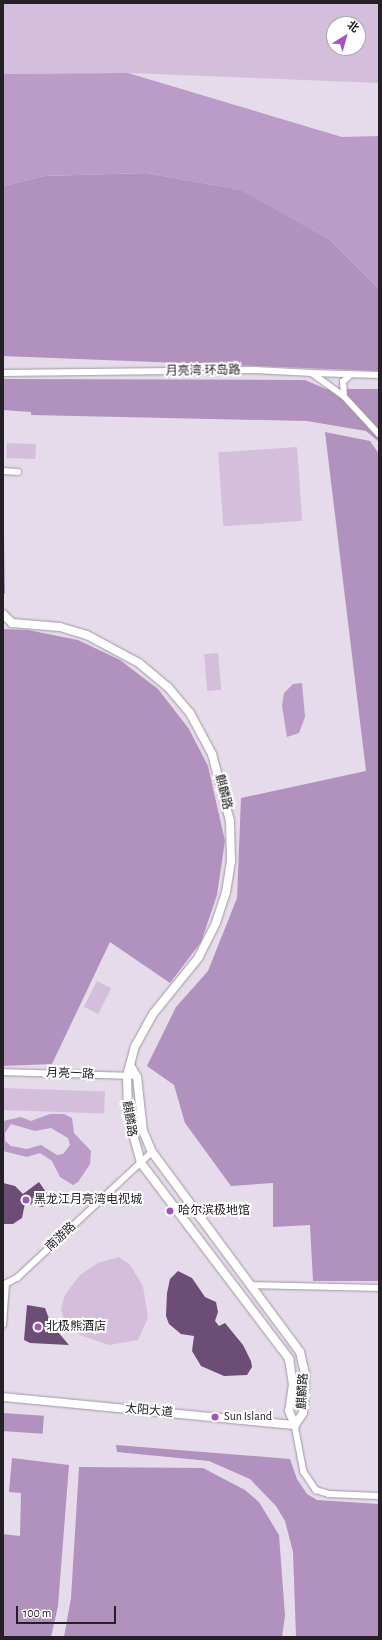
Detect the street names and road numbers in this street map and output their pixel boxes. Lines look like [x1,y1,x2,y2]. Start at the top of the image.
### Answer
street label: 月亮湾·环岛路 [166,363,240,379]
street label: 麒麟路 [212,773,234,811]
street label: 月亮一路 [46,1066,94,1082]
street label: 麒麟路 [119,1100,139,1138]
street label: 南游路 [43,1219,79,1255]
street label: 麒麟路 [295,1373,311,1409]
street label: 太阳大道 [124,1402,174,1420]

